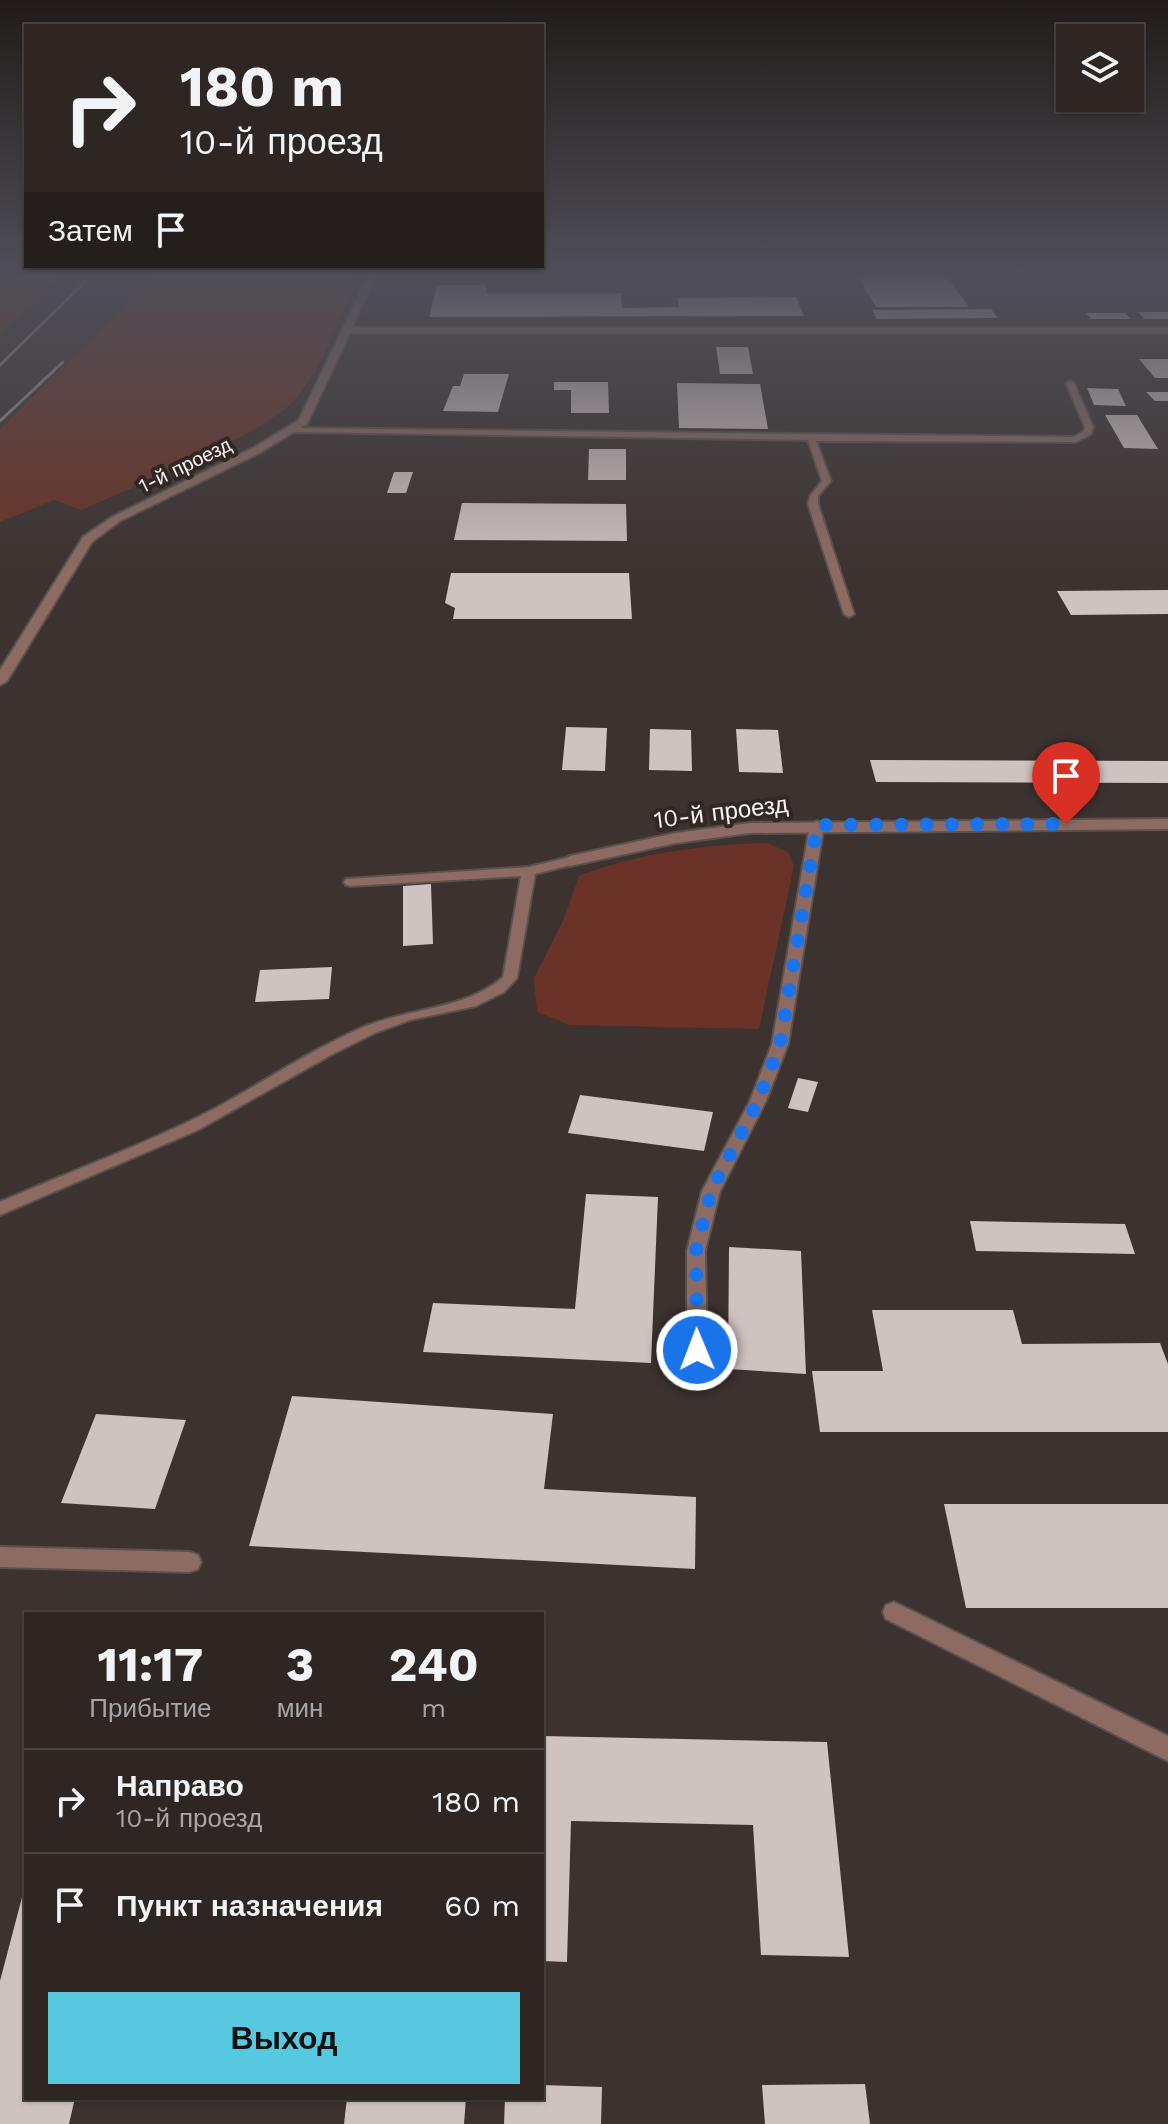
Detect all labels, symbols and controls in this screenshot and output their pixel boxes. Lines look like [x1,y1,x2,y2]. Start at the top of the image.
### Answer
map controls [1056,24,1144,112]
button: layers [1056,24,1144,112]
text: 180 m [180,54,344,120]
icon: right [48,56,152,160]
text: 10-й проезд [180,121,383,163]
icon: arrive [149,208,193,252]
text: Затем [48,213,133,248]
street label: 1-й проезд [135,432,236,498]
pin [1032,742,1100,824]
icon: arrive [1044,754,1088,798]
street label: 10-й проезд [652,790,790,834]
position arrow [655,1308,739,1392]
text: 11:17 [97,1636,203,1693]
text: 3 [286,1636,314,1693]
text: 240 [389,1636,479,1693]
text: Прибытие [89,1693,211,1723]
text: мин [277,1693,323,1723]
text: m [421,1693,446,1723]
text: Направо [116,1768,244,1803]
icon: right [48,1779,92,1823]
text: 180 m [432,1784,520,1819]
text: 10-й проезд [116,1803,262,1833]
icon: arrive [48,1883,92,1927]
text: Пункт назначения [116,1888,383,1923]
text: 60 m [444,1888,520,1923]
button: Выход [48,1992,520,2084]

